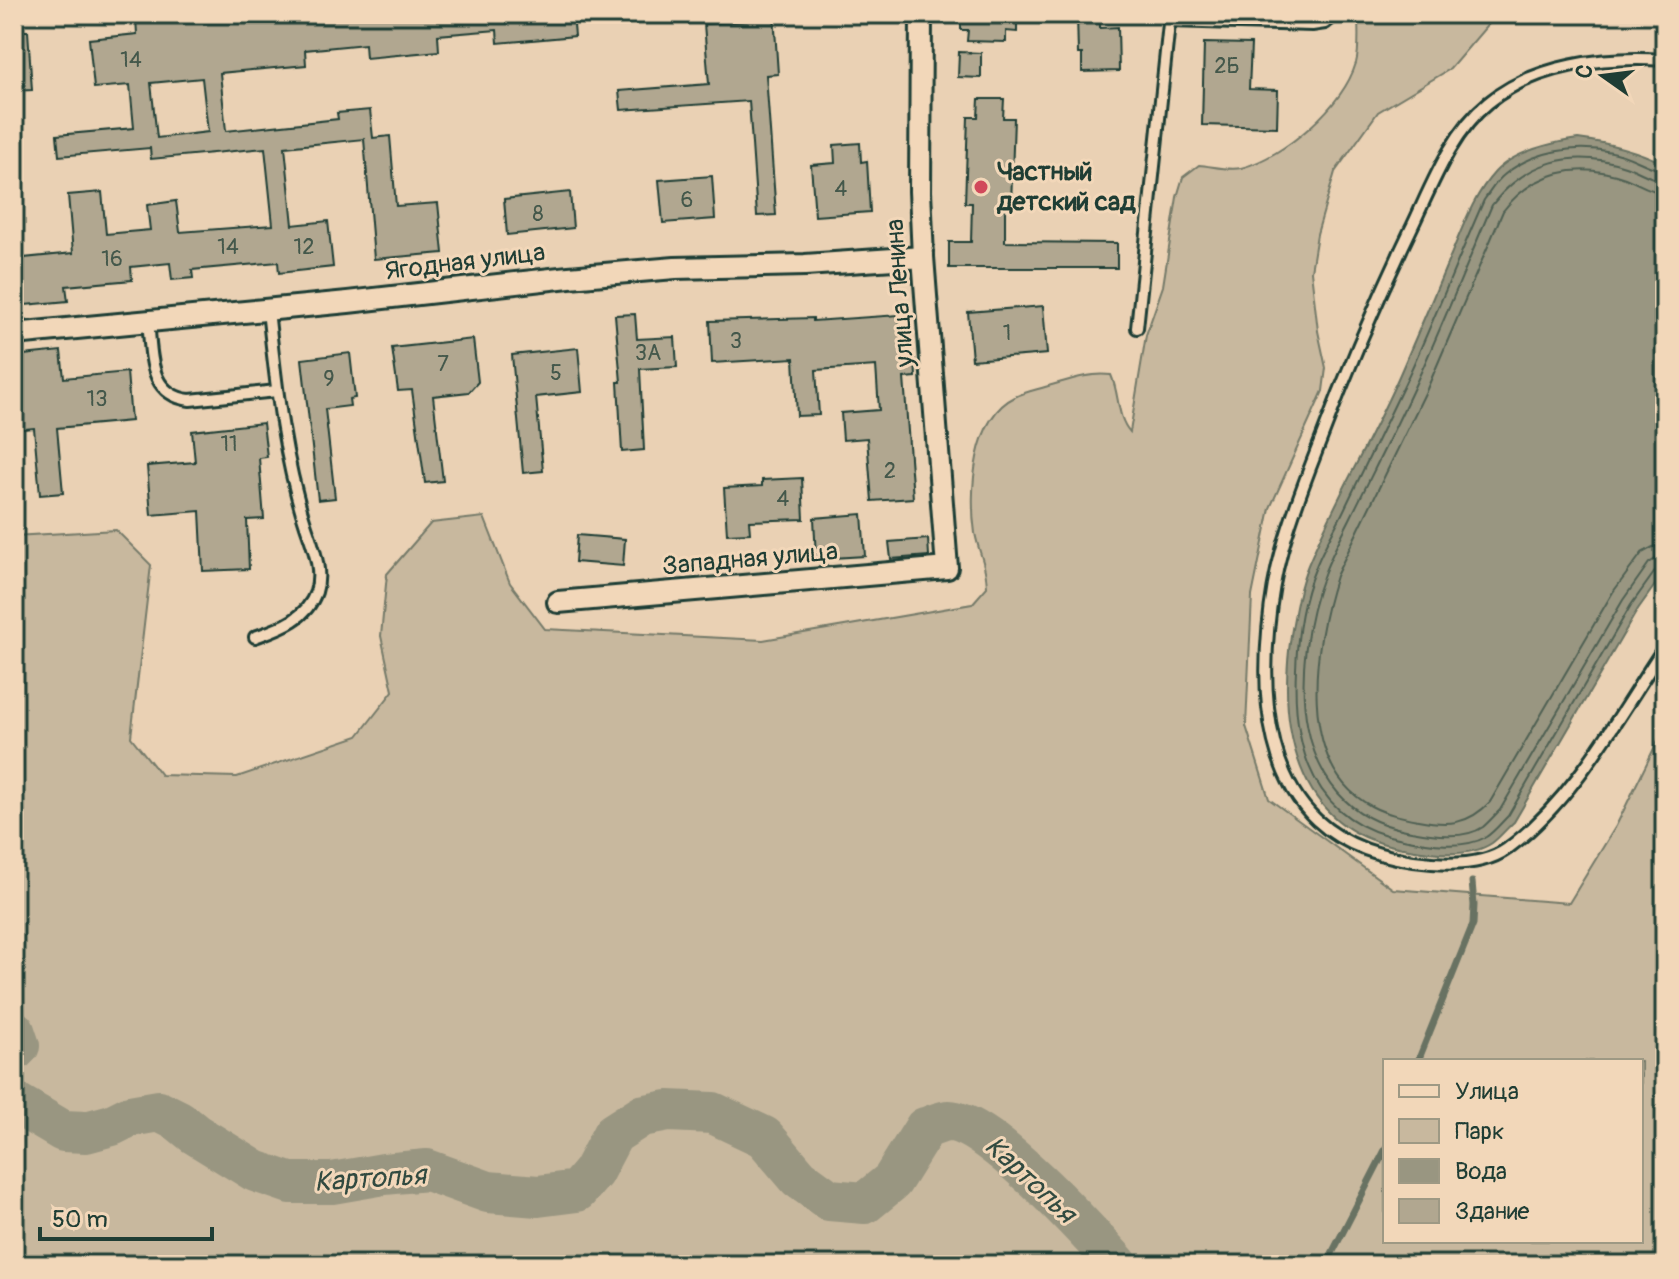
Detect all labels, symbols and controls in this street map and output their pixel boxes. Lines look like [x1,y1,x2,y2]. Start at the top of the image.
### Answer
north arrow [1563,36,1643,116]
house number: 14 [120,46,142,74]
house number: 2Б [1214,52,1240,80]
text: С [1569,61,1600,81]
place label: Частный детский сад [996,156,1136,218]
house number: 4 [835,175,848,203]
marker: Частный детский сад [972,178,990,196]
house number: 6 [681,186,693,214]
house number: 8 [532,200,544,228]
street label: улица Ленина [879,218,921,369]
house number: 14 [217,233,239,261]
house number: 12 [294,233,314,261]
street label: Ягодная улица [383,236,547,288]
house number: 16 [101,245,123,273]
house number: 1 [1003,319,1011,347]
house number: 3 [730,327,742,355]
house number: 3А [635,339,661,367]
house number: 7 [437,350,449,378]
house number: 5 [550,359,562,387]
house number: 9 [323,365,335,393]
house number: 13 [87,385,107,413]
house number: 11 [220,430,238,458]
house number: 2 [884,457,896,485]
house number: 4 [777,485,790,513]
street label: Западная улица [661,535,839,583]
legend [1383,1059,1643,1243]
text: Улица [1455,1077,1519,1106]
text: Парк [1455,1117,1504,1146]
water label: Картопья [977,1129,1085,1233]
water label: Картопья [313,1157,430,1200]
text: Вода [1455,1157,1507,1186]
scale bar [40,1191,212,1241]
text: Здание [1455,1197,1530,1226]
text: 50 m [52,1205,108,1234]

